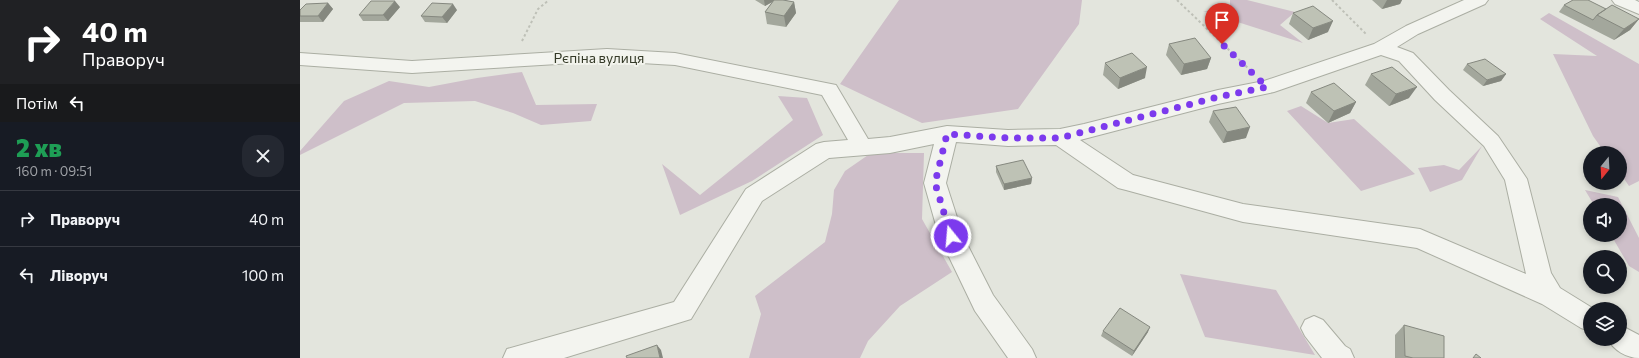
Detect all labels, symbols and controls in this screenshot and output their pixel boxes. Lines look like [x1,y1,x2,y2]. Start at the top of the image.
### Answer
pin [1205,3,1239,44]
icon: arrive [1211,9,1233,31]
text: 40 m [82,14,148,48]
icon: right [16,16,68,68]
text: Праворуч [82,48,165,70]
street label: Рєпіна вулиця [554,49,644,66]
icon: left [66,92,88,114]
text: Потім [16,94,58,112]
text: 2 хв [16,133,62,162]
button: close [242,135,284,177]
north arrow [1583,146,1627,190]
map controls [1583,146,1627,346]
text: 160 m · 09:51 [16,163,92,179]
button: sound [1583,198,1627,242]
icon: right [16,208,38,230]
text: Праворуч [50,210,120,228]
text: 40 m [249,210,284,228]
position arrow [930,215,972,257]
button: search [1583,250,1627,294]
icon: left [16,264,38,286]
text: Ліворуч [50,266,108,284]
text: 100 m [242,266,284,284]
button: layers [1583,302,1627,346]

